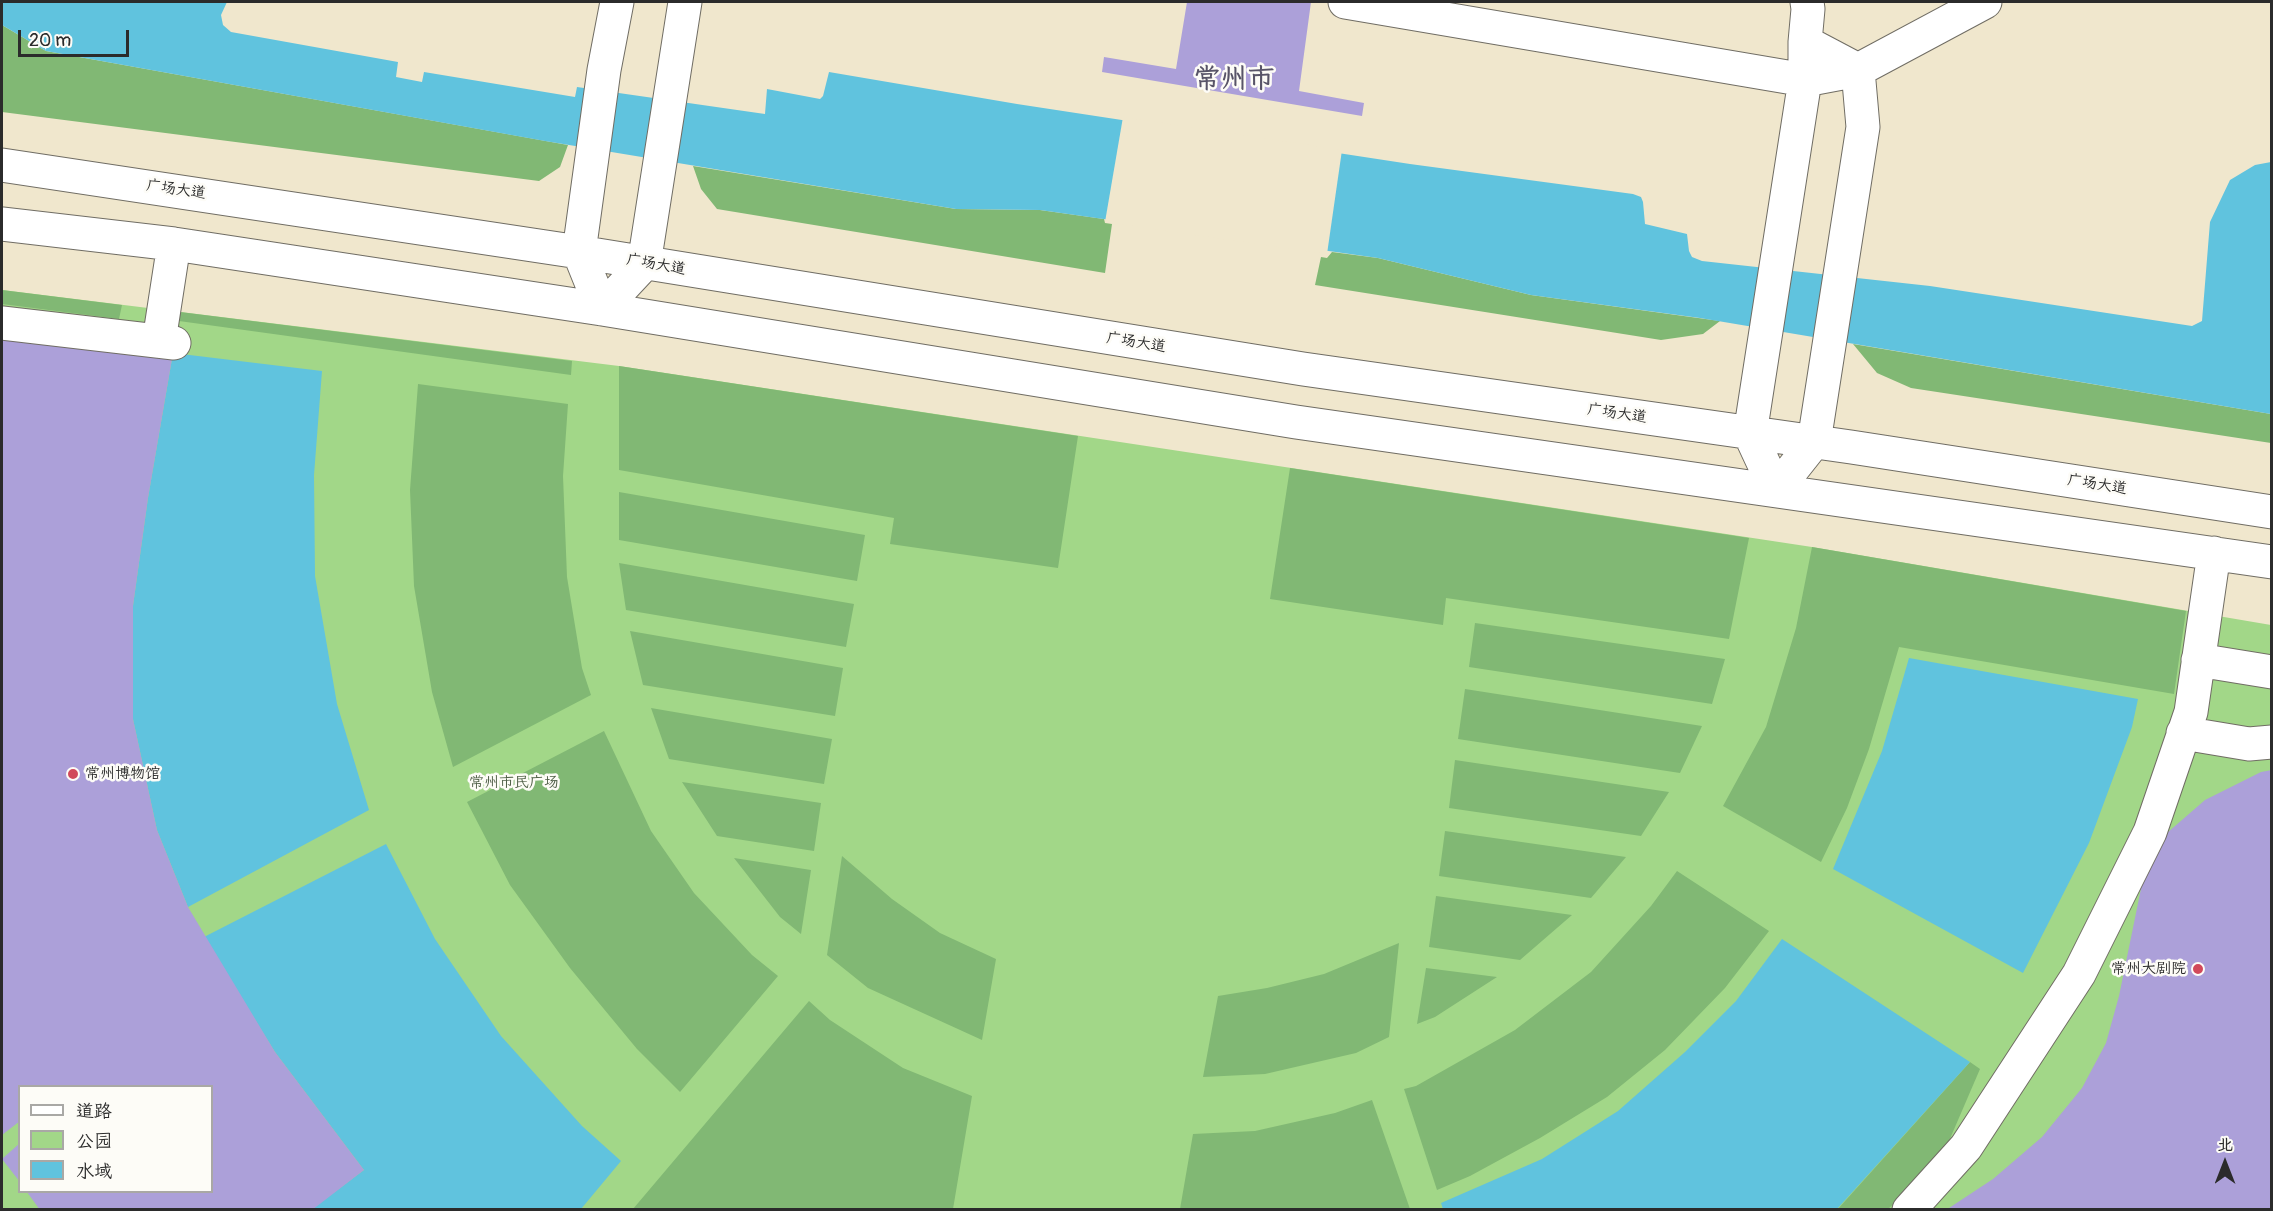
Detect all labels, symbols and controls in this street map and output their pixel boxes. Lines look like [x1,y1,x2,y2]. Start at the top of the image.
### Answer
scale bar [21,18,132,56]
text: 20 m [29,29,71,52]
district label: 常州市 [1194,64,1274,96]
street label: 广场大道 [145,177,207,203]
street label: 广场大道 [625,251,687,279]
street label: 广场大道 [1105,329,1167,357]
street label: 广场大道 [1586,401,1648,427]
street label: 广场大道 [2066,471,2128,499]
place label: 常州博物馆 [85,765,160,783]
marker: 常州博物馆 [66,767,80,781]
park label: 常州市民广场 [469,774,559,792]
place label: 常州大剧院 [2111,960,2186,978]
marker: 常州大剧院 [2191,962,2205,976]
legend [18,1085,213,1193]
text: 道路 [76,1100,112,1123]
text: 公园 [76,1130,112,1153]
north arrow [2195,1133,2255,1193]
text: 北 [2217,1135,2233,1155]
text: 水域 [76,1160,112,1183]

